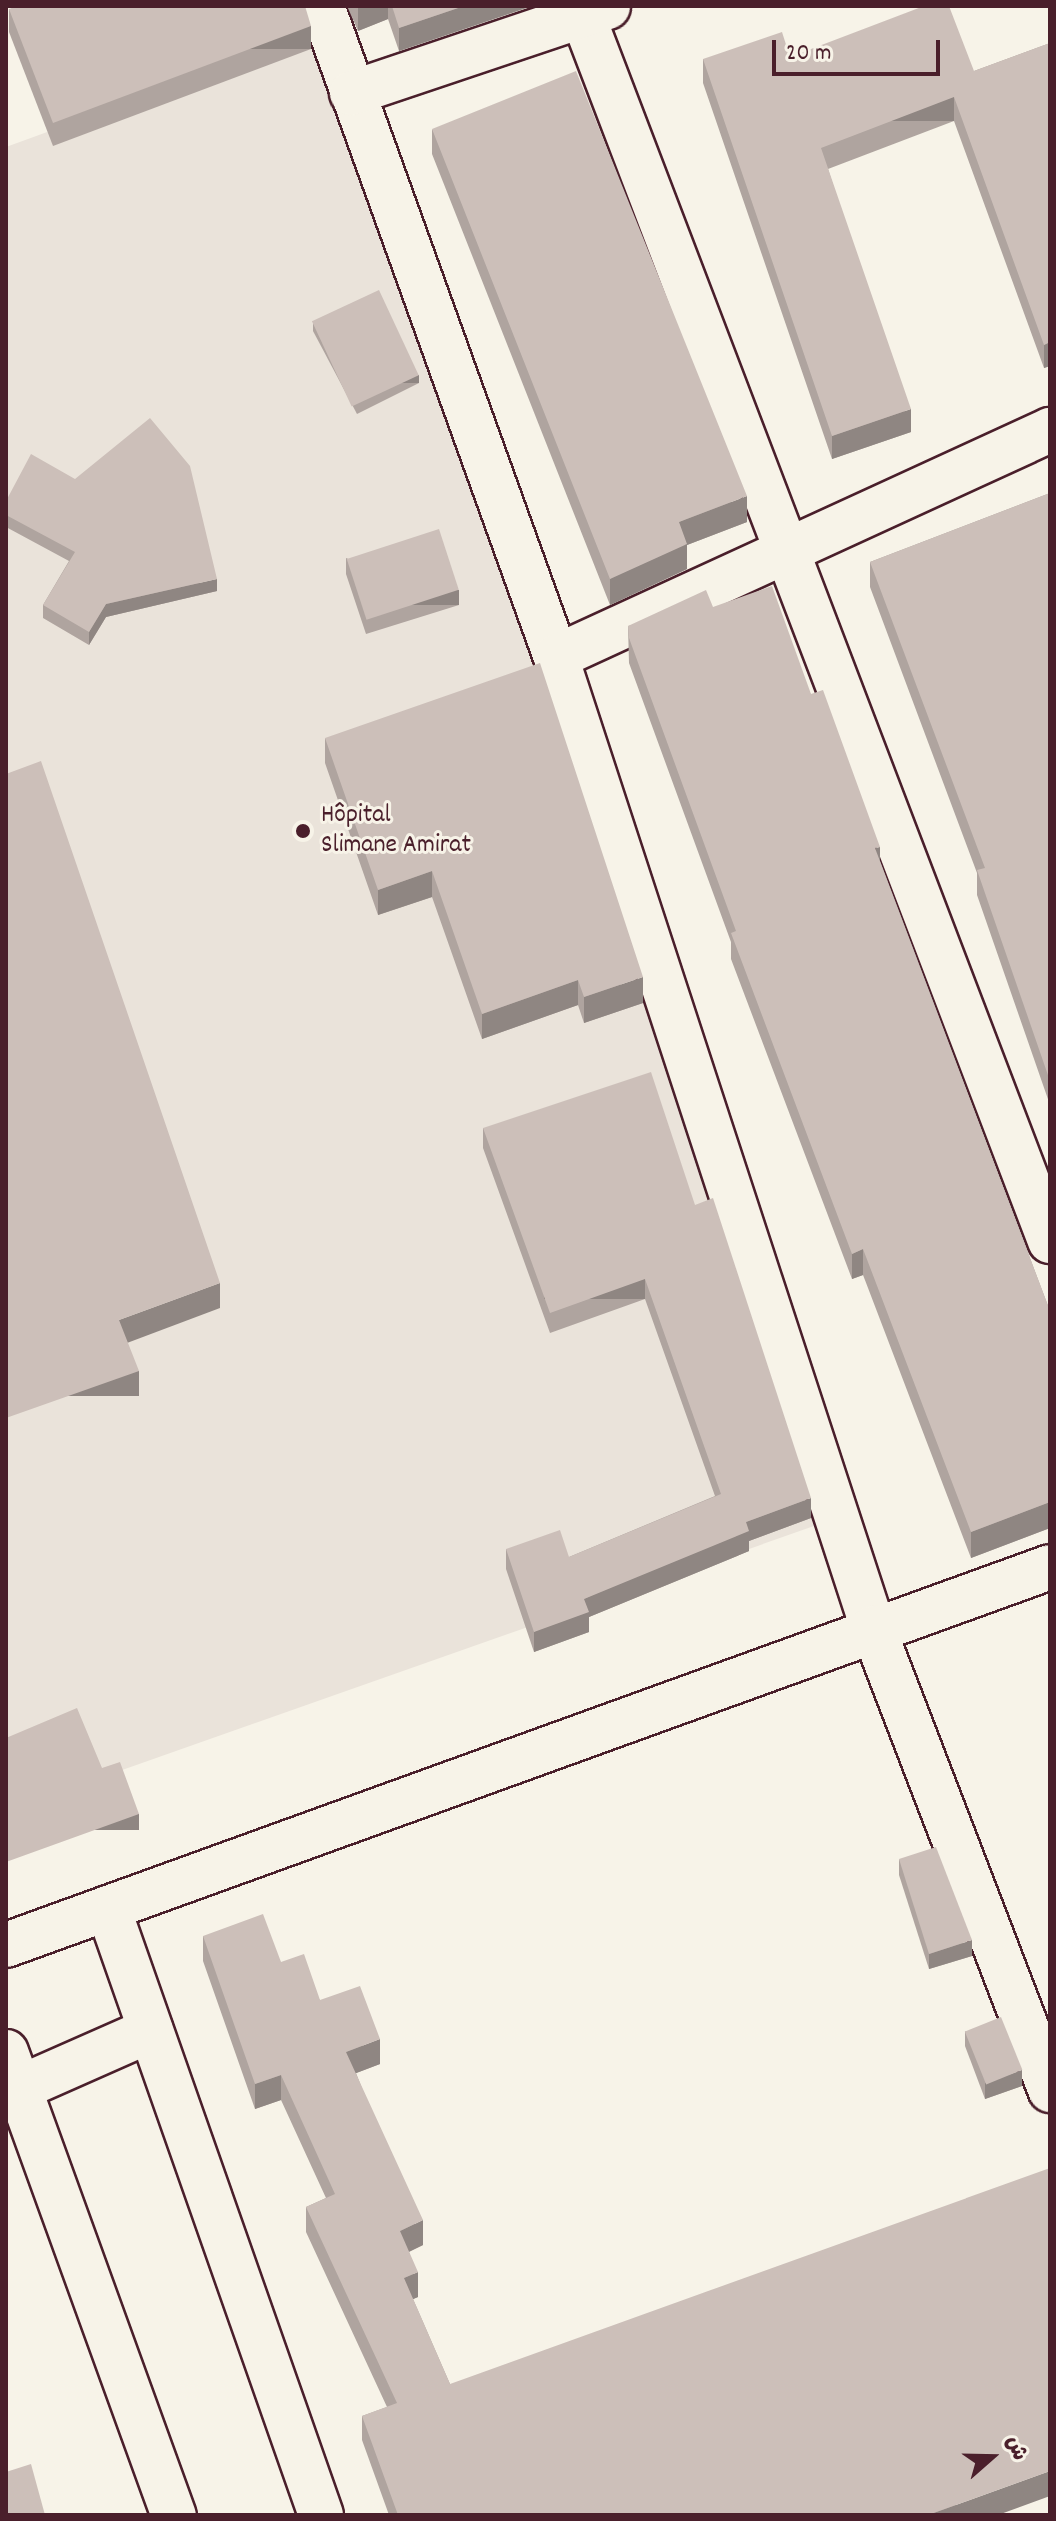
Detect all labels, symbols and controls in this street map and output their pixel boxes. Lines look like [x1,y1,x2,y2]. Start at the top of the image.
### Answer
scale bar [776,24,944,74]
text: 20 m [786,37,832,71]
place label: Hôpital Slimane Amirat [321,800,471,862]
marker: Hôpital Slimane Amirat [292,820,314,842]
north arrow [952,2417,1032,2497]
text: ش [996,2432,1034,2465]

